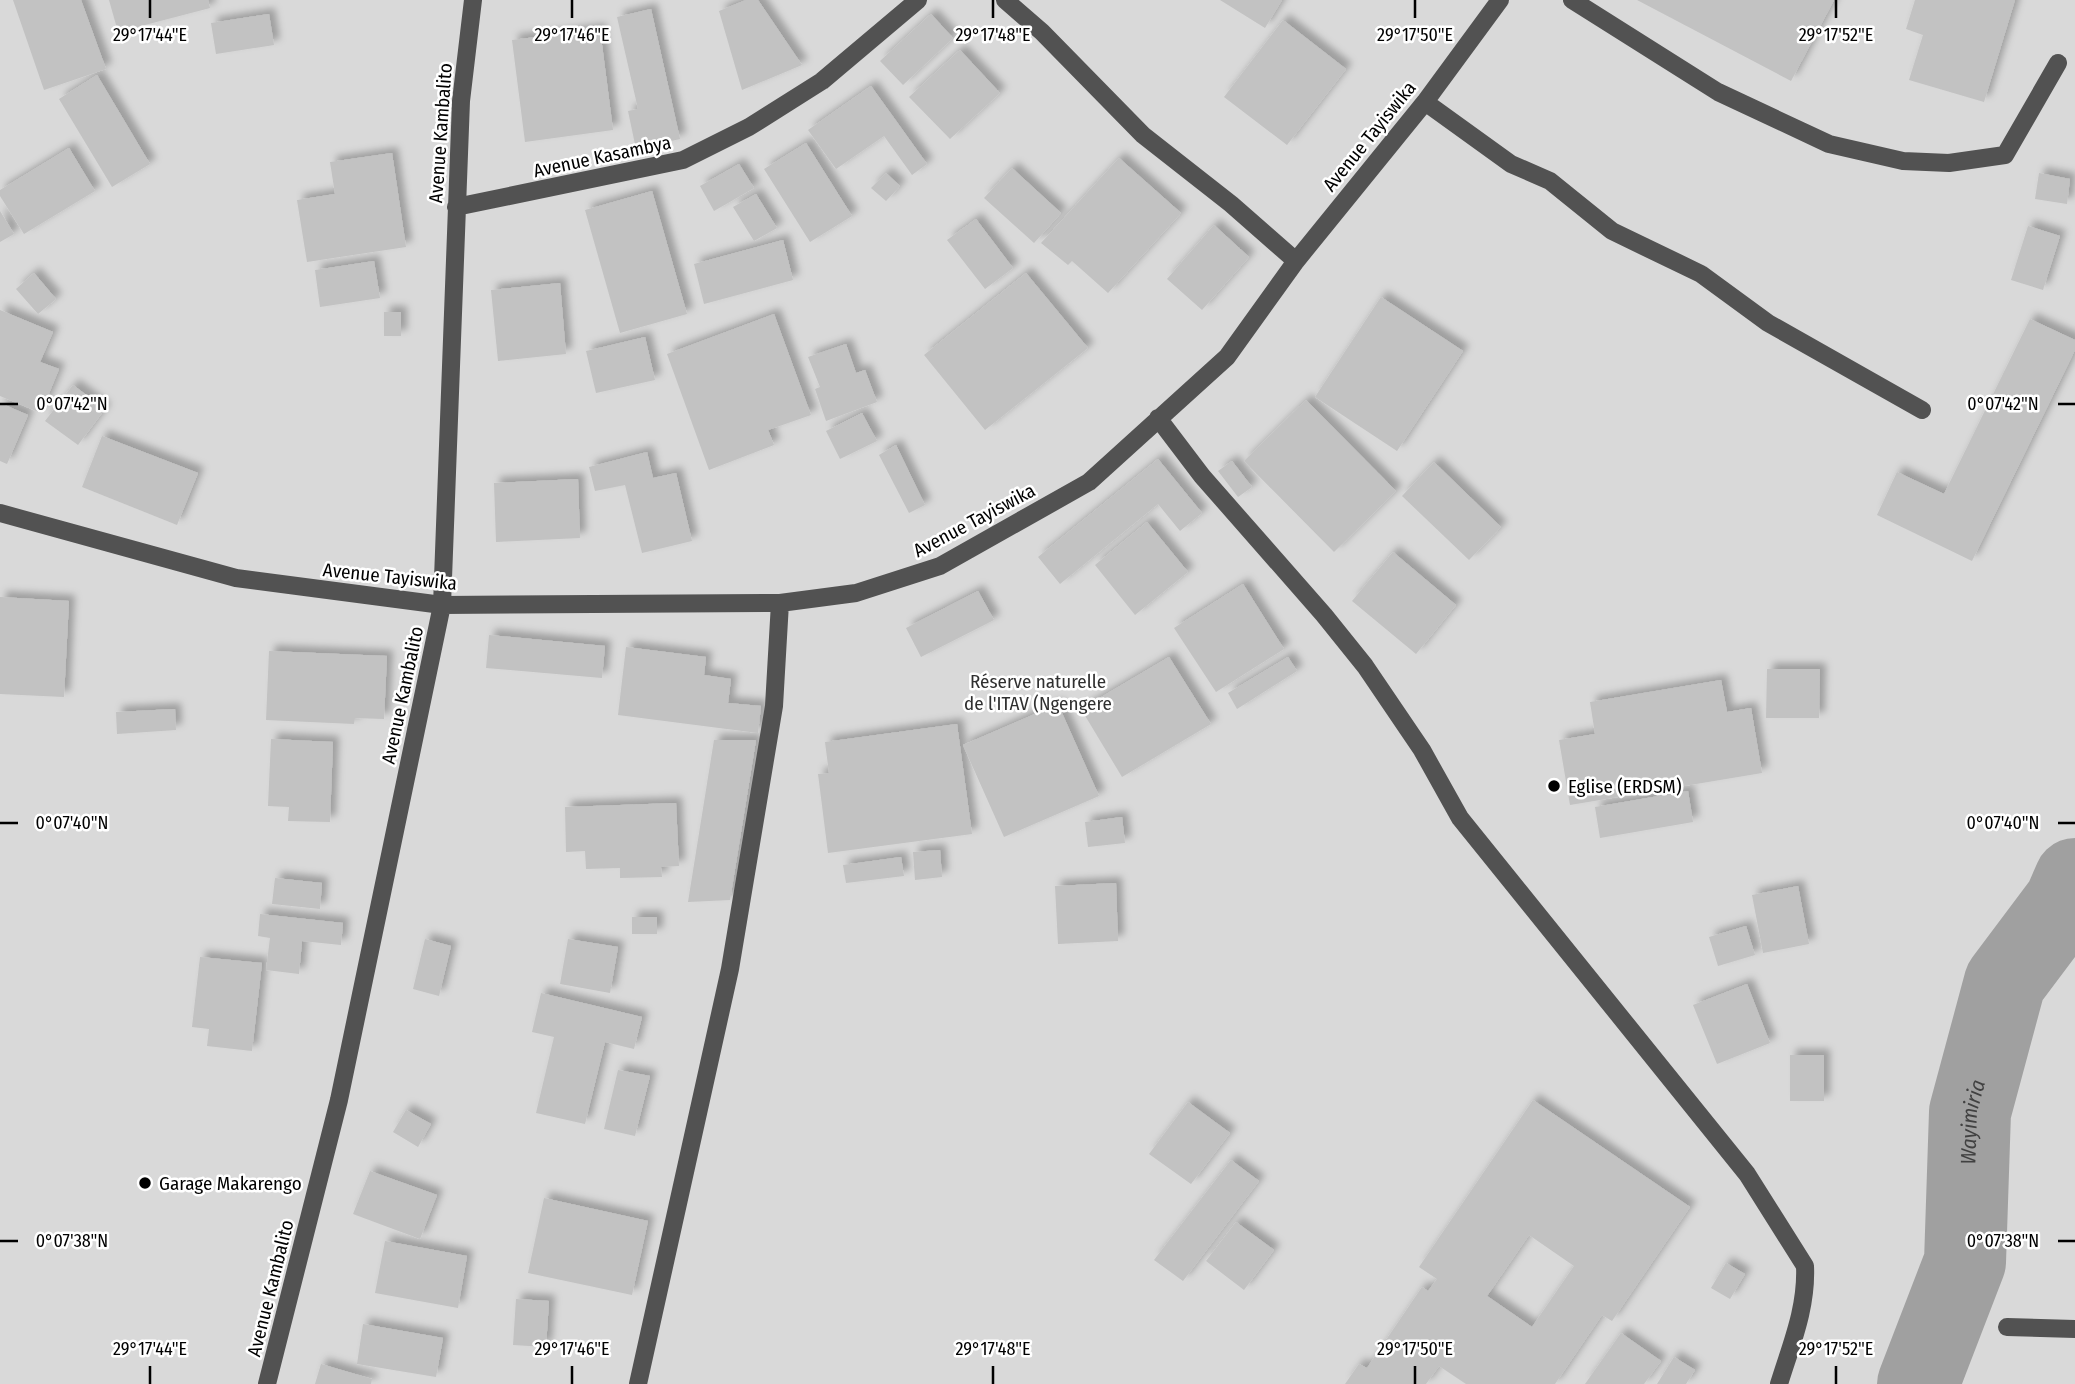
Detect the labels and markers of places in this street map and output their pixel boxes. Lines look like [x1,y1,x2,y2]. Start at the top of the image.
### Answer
place label: Eglise (ERDSM) [1568,775,1682,798]
marker: Eglise (ERDSM) [1546,778,1562,794]
place label: Garage Makarengo [159,1172,302,1195]
marker: Garage Makarengo [137,1175,153,1191]

